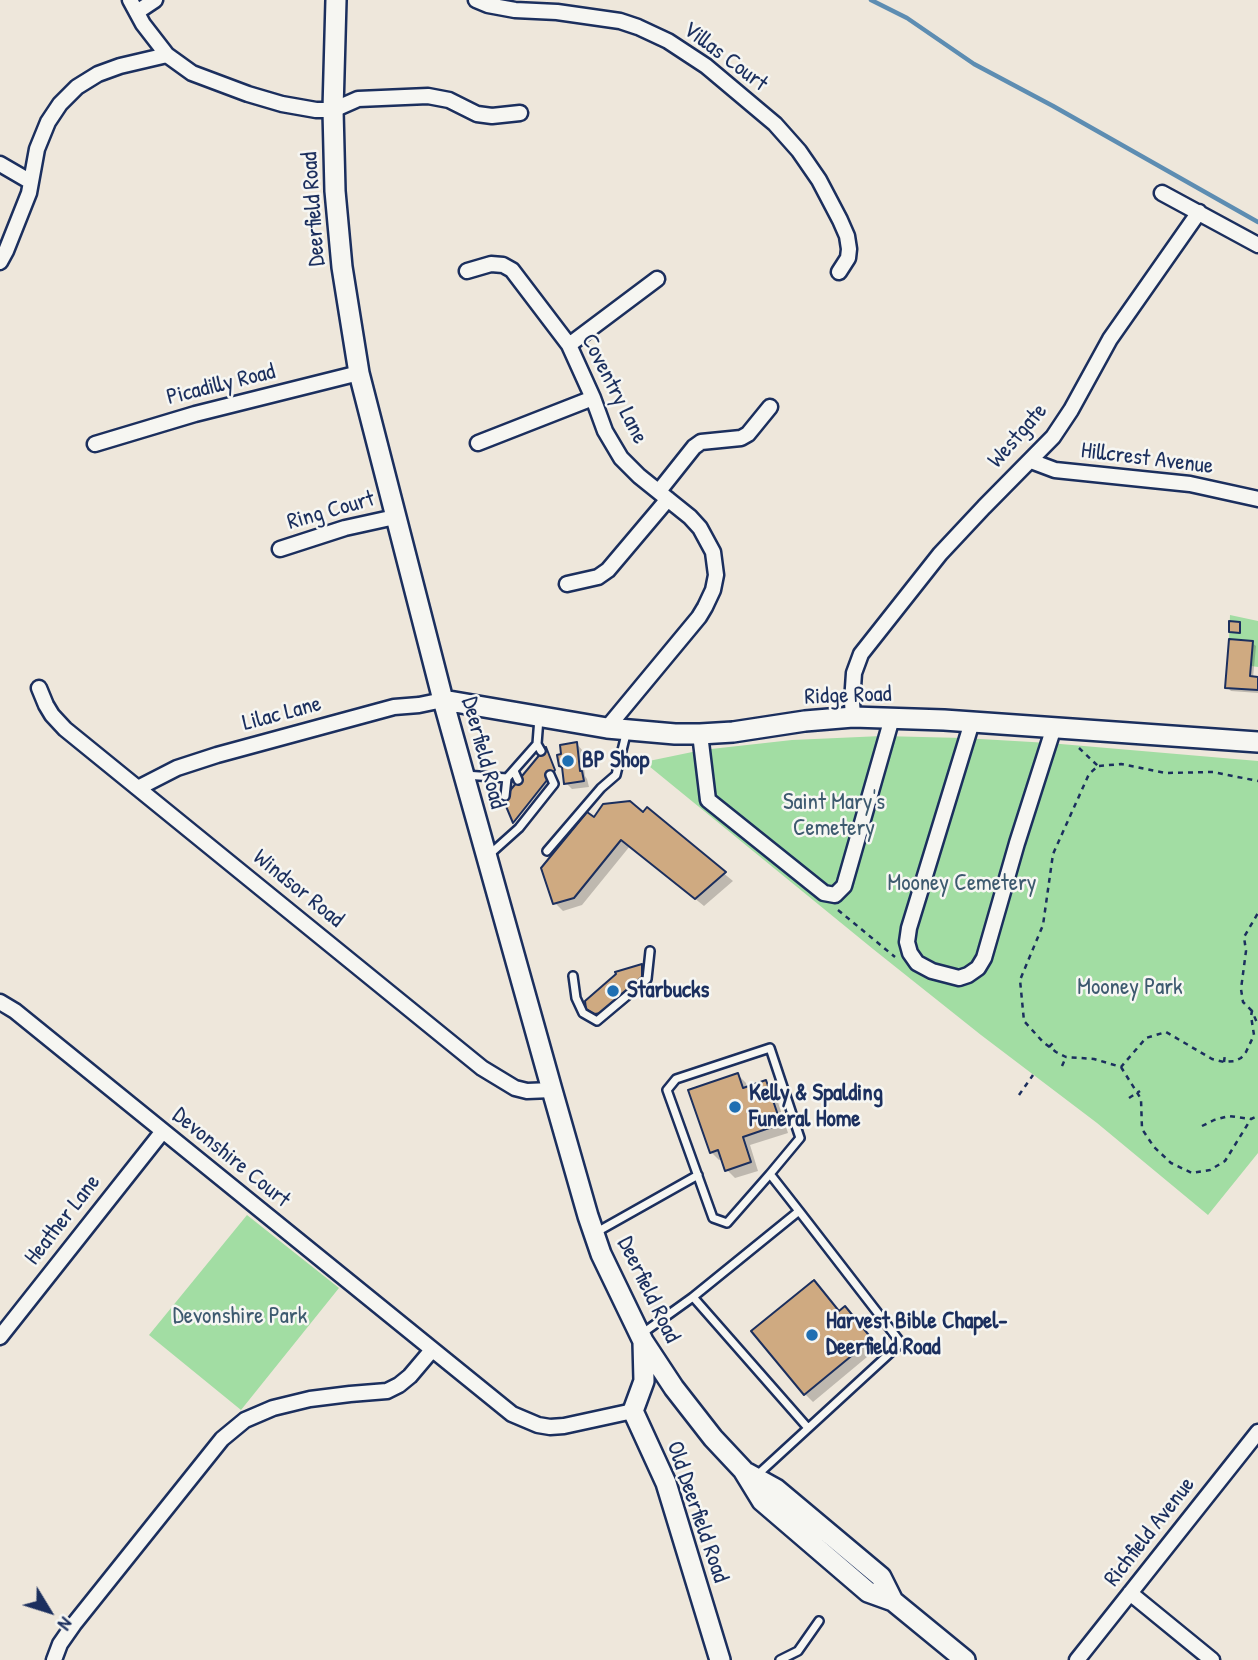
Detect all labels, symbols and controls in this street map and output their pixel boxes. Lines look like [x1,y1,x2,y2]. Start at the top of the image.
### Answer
street label: Villas Court [677,16,773,98]
street label: Deerfield Road [296,151,332,267]
street label: Coventry Lane [575,329,653,449]
street label: Picadilly Road [164,358,278,412]
street label: Westgate [983,398,1053,474]
street label: Hillcrest Avenue [1079,437,1215,481]
street label: Ring Court [284,485,378,537]
street label: Ridge Road [804,681,892,711]
street label: Lilac Lane [240,690,324,738]
street label: Deerfield Road [455,694,511,812]
place label: BP Shop [582,747,649,775]
marker: BP Shop [560,753,576,769]
park label: Saint Mary's Cemetery [783,789,885,843]
street label: Windsor Road [247,844,349,934]
park label: Mooney Cemetery [888,870,1036,898]
park label: Mooney Park [1077,974,1183,1002]
place label: Starbucks [627,977,709,1005]
marker: Starbucks [605,983,621,999]
place label: Kelly & Spalding Funeral Home [749,1080,883,1134]
marker: Kelly & Spalding Funeral Home [727,1099,743,1115]
street label: Devonshire Court [166,1102,296,1214]
street label: Heather Lane [19,1169,107,1271]
street label: Deerfield Road [610,1232,686,1348]
park label: Devonshire Park [173,1303,307,1331]
place label: Harvest Bible Chapel- Deerfield Road [826,1308,1008,1362]
marker: Harvest Bible Chapel- Deerfield Road [804,1327,820,1343]
street label: Old Deerfield Road [660,1438,734,1586]
street label: Richfield Avenue [1099,1472,1201,1592]
north arrow [14,1576,84,1646]
text: N [52,1612,79,1636]

